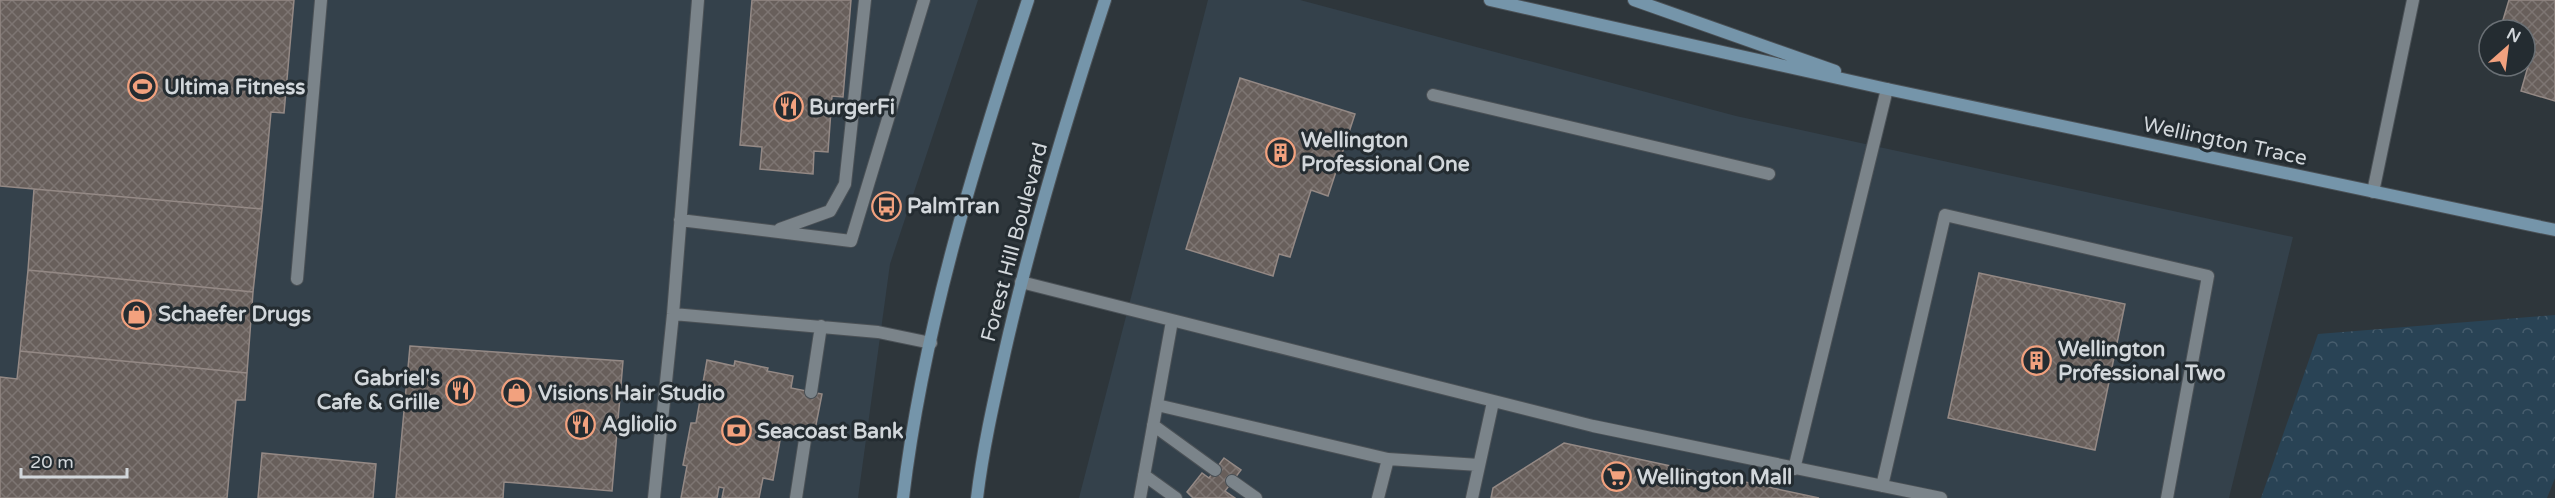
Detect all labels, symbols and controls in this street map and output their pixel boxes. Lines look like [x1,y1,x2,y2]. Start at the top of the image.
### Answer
north arrow [2477,18,2537,78]
text: N [2503,24,2524,47]
sports icon: Ultima Fitness [127,71,159,103]
place label: Ultima Fitness [164,75,305,100]
restaurant icon: BurgerFi [772,91,804,123]
place label: BurgerFi [809,95,895,120]
street label: Wellington Trace [2141,112,2309,171]
place label: Wellington Professional One [1301,128,1470,177]
building icon: Wellington Professional One [1264,136,1296,168]
street label: Forest Hill Boulevard [976,140,1053,345]
bus stop icon: PalmTran [870,190,902,222]
place label: PalmTran [907,194,1000,219]
shop icon: Schaefer Drugs [121,298,153,330]
place label: Schaefer Drugs [158,302,311,327]
place label: Wellington Professional Two [2058,337,2226,386]
building icon: Wellington Professional Two [2021,345,2053,377]
place label: Gabriel's Cafe & Grille [317,366,440,415]
restaurant icon: Gabriel's Cafe & Grille [445,374,477,406]
shop icon: Visions Hair Studio [501,377,533,409]
place label: Visions Hair Studio [538,381,725,406]
restaurant icon: Agliolio [565,408,597,440]
place label: Agliolio [602,412,677,437]
bank icon: Seacoast Bank [720,415,752,447]
place label: Seacoast Bank [757,419,904,444]
scale bar [21,441,128,479]
text: 20 m [30,451,74,473]
supermarket icon: Wellington Mall [1600,461,1632,493]
place label: Wellington Mall [1637,465,1792,490]

